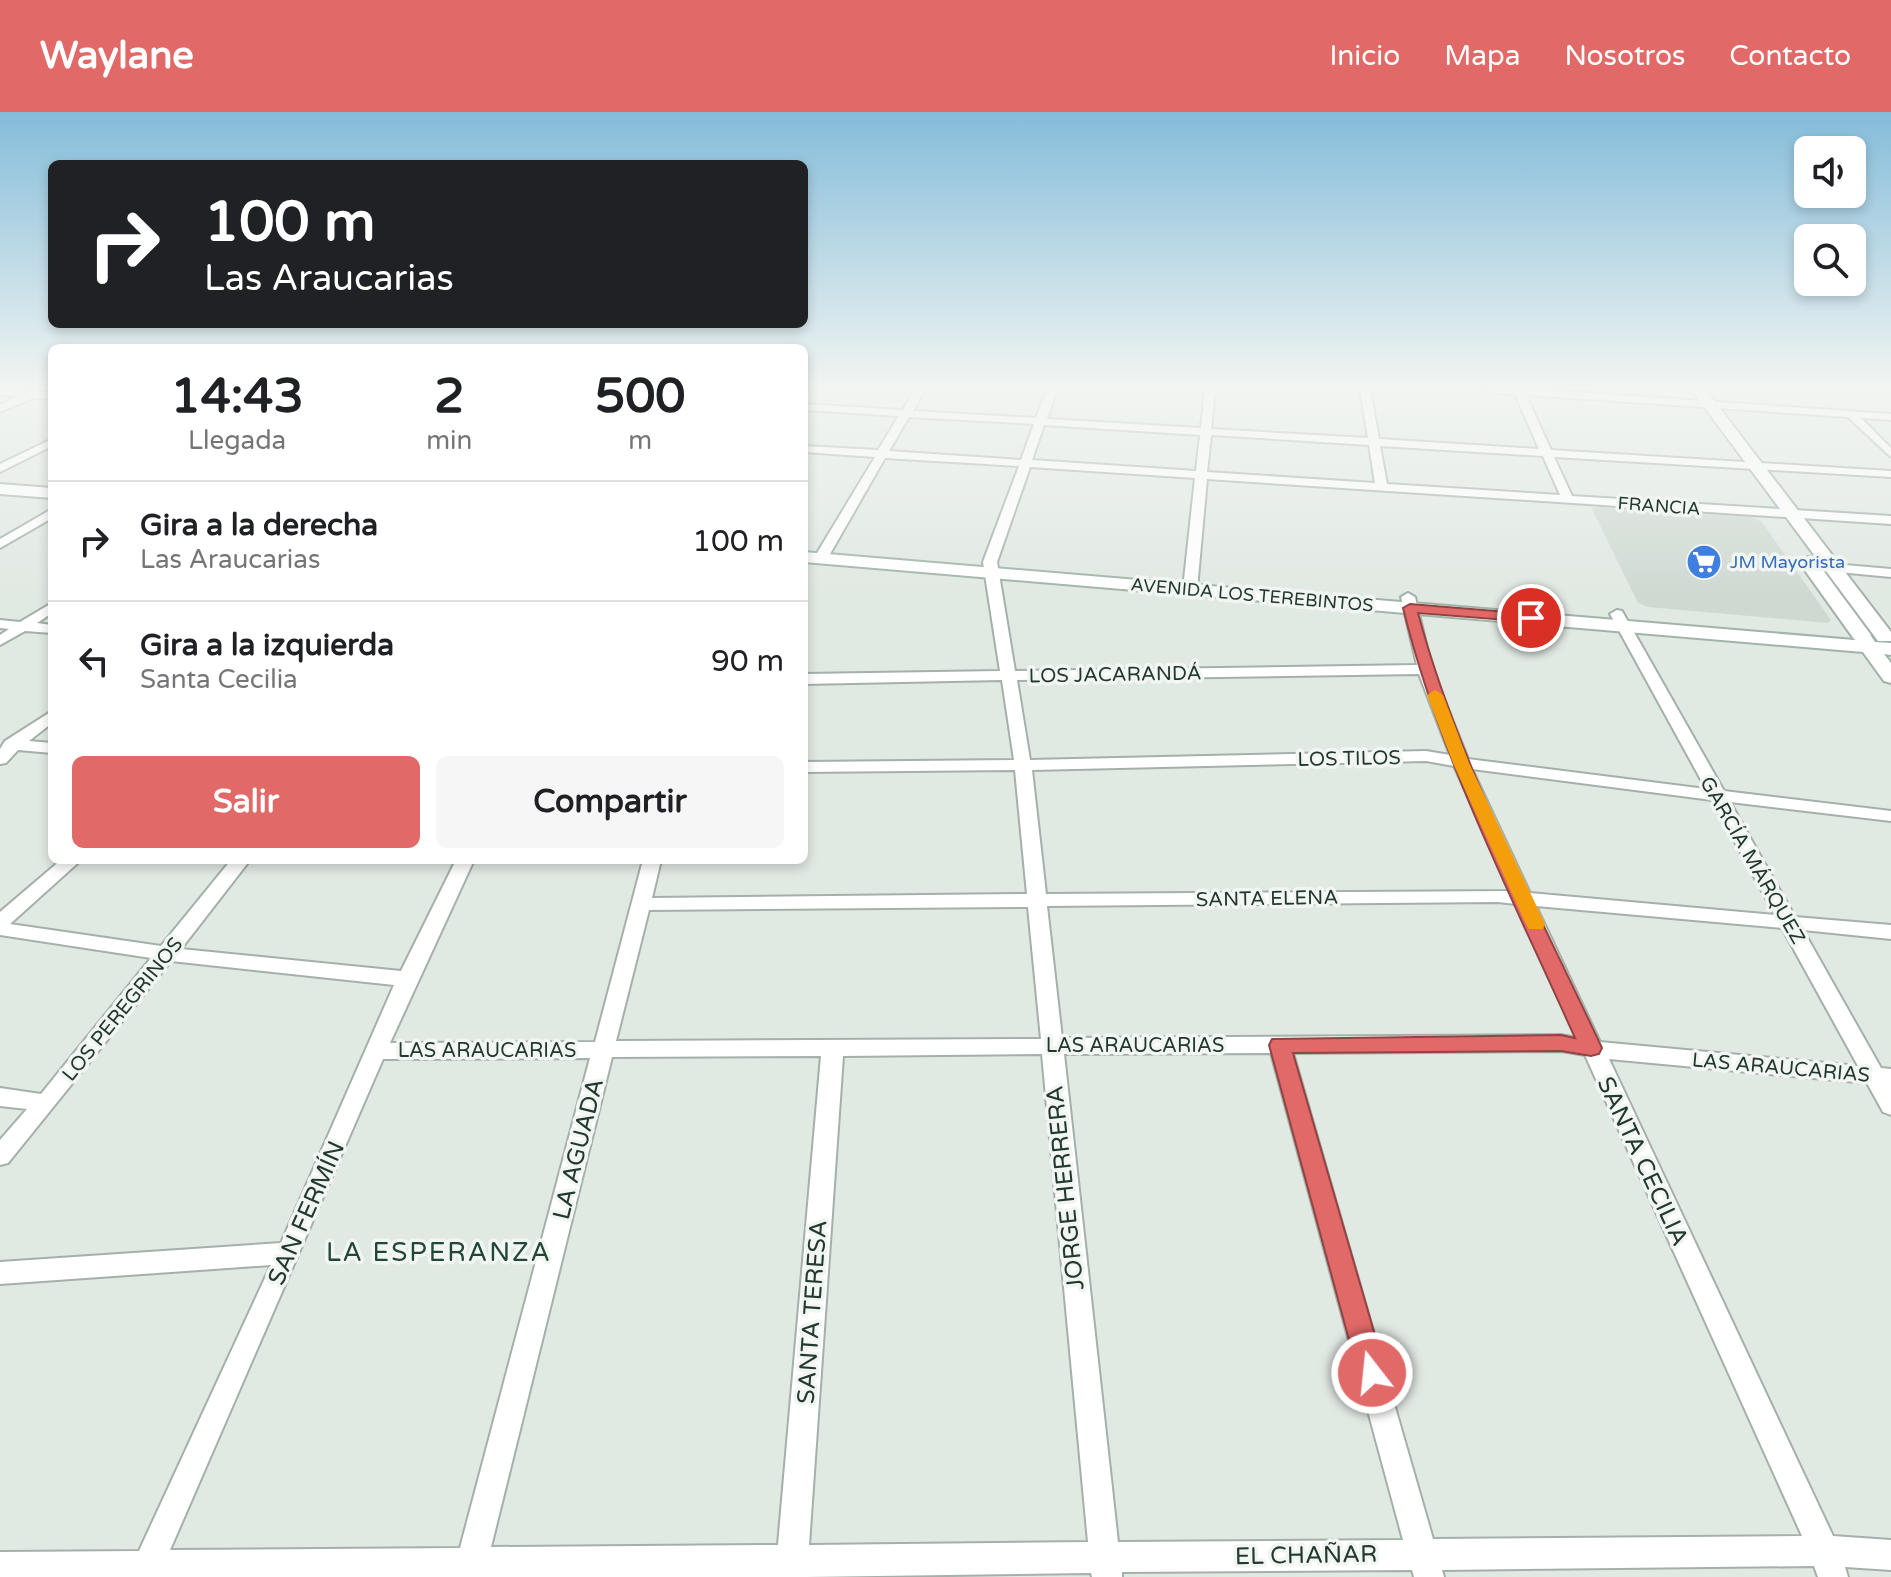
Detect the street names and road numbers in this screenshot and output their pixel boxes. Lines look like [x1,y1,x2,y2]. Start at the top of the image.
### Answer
street label: FRANCIA [1617,492,1701,520]
street label: AVENIDA LOS TEREBINTOS [1130,573,1374,617]
street label: LOS JACARANDÁ [1028,660,1202,689]
street label: LOS TILOS [1297,746,1401,772]
street label: GARCÍA MÁRQUEZ [1694,772,1811,949]
street label: SANTA ELENA [1196,886,1338,912]
street label: LOS PEREGRINOS [57,933,188,1086]
street label: LAS ARAUCARIAS [1046,1034,1224,1058]
street label: LAS ARAUCARIAS [398,1039,576,1063]
street label: LAS ARAUCARIAS [1691,1048,1871,1088]
street label: SANTA CECILIA [1591,1072,1694,1250]
street label: LA AGUADA [547,1076,610,1223]
street label: JORGE HERRERA [1040,1084,1091,1292]
street label: SAN FERMÍN [261,1136,351,1290]
street label: SANTA TERESA [792,1219,833,1405]
street label: EL CHAÑAR [1235,1540,1377,1571]

